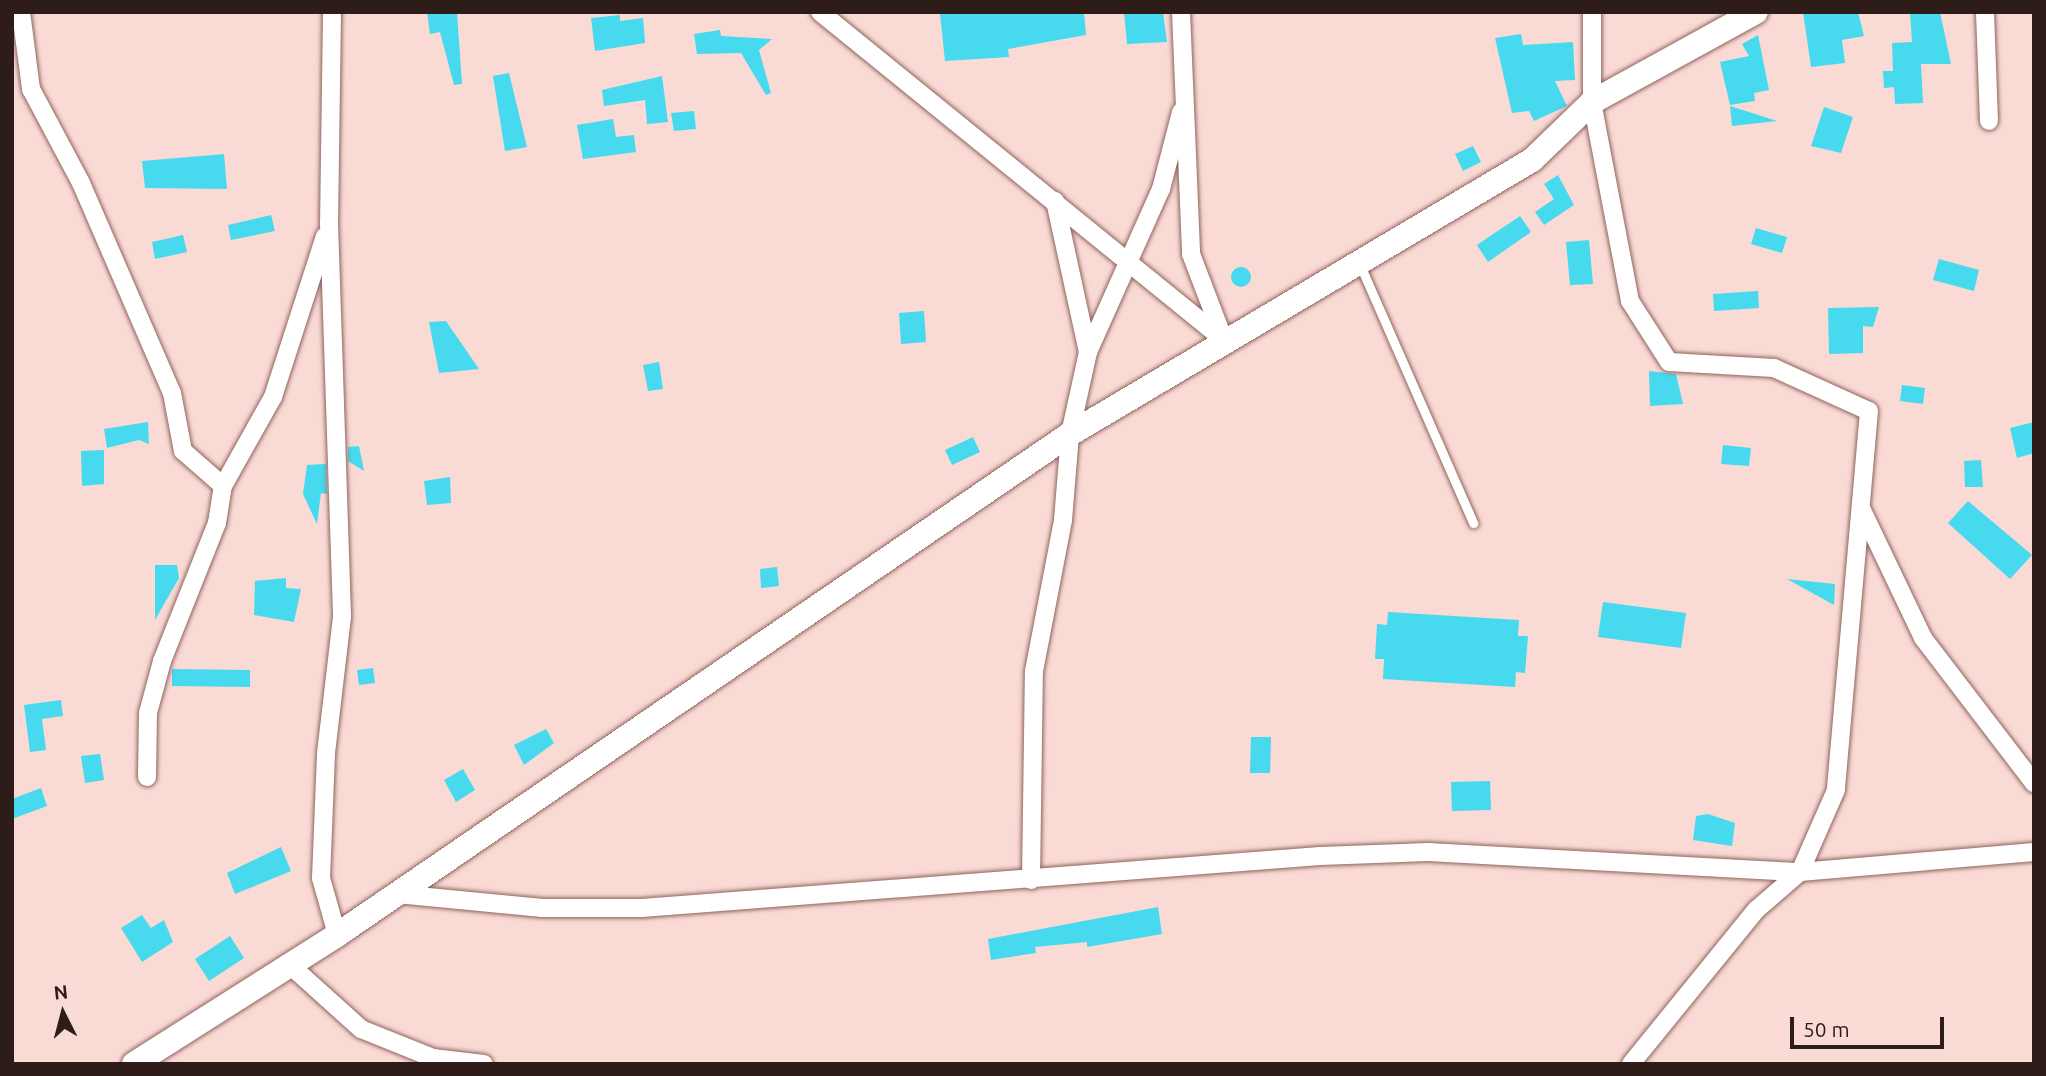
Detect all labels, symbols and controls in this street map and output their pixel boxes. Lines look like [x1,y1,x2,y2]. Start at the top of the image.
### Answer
north arrow [28,978,98,1048]
text: N [53,980,69,1004]
scale bar [1794,1002,1948,1046]
text: 50 m [1803,1017,1850,1041]

